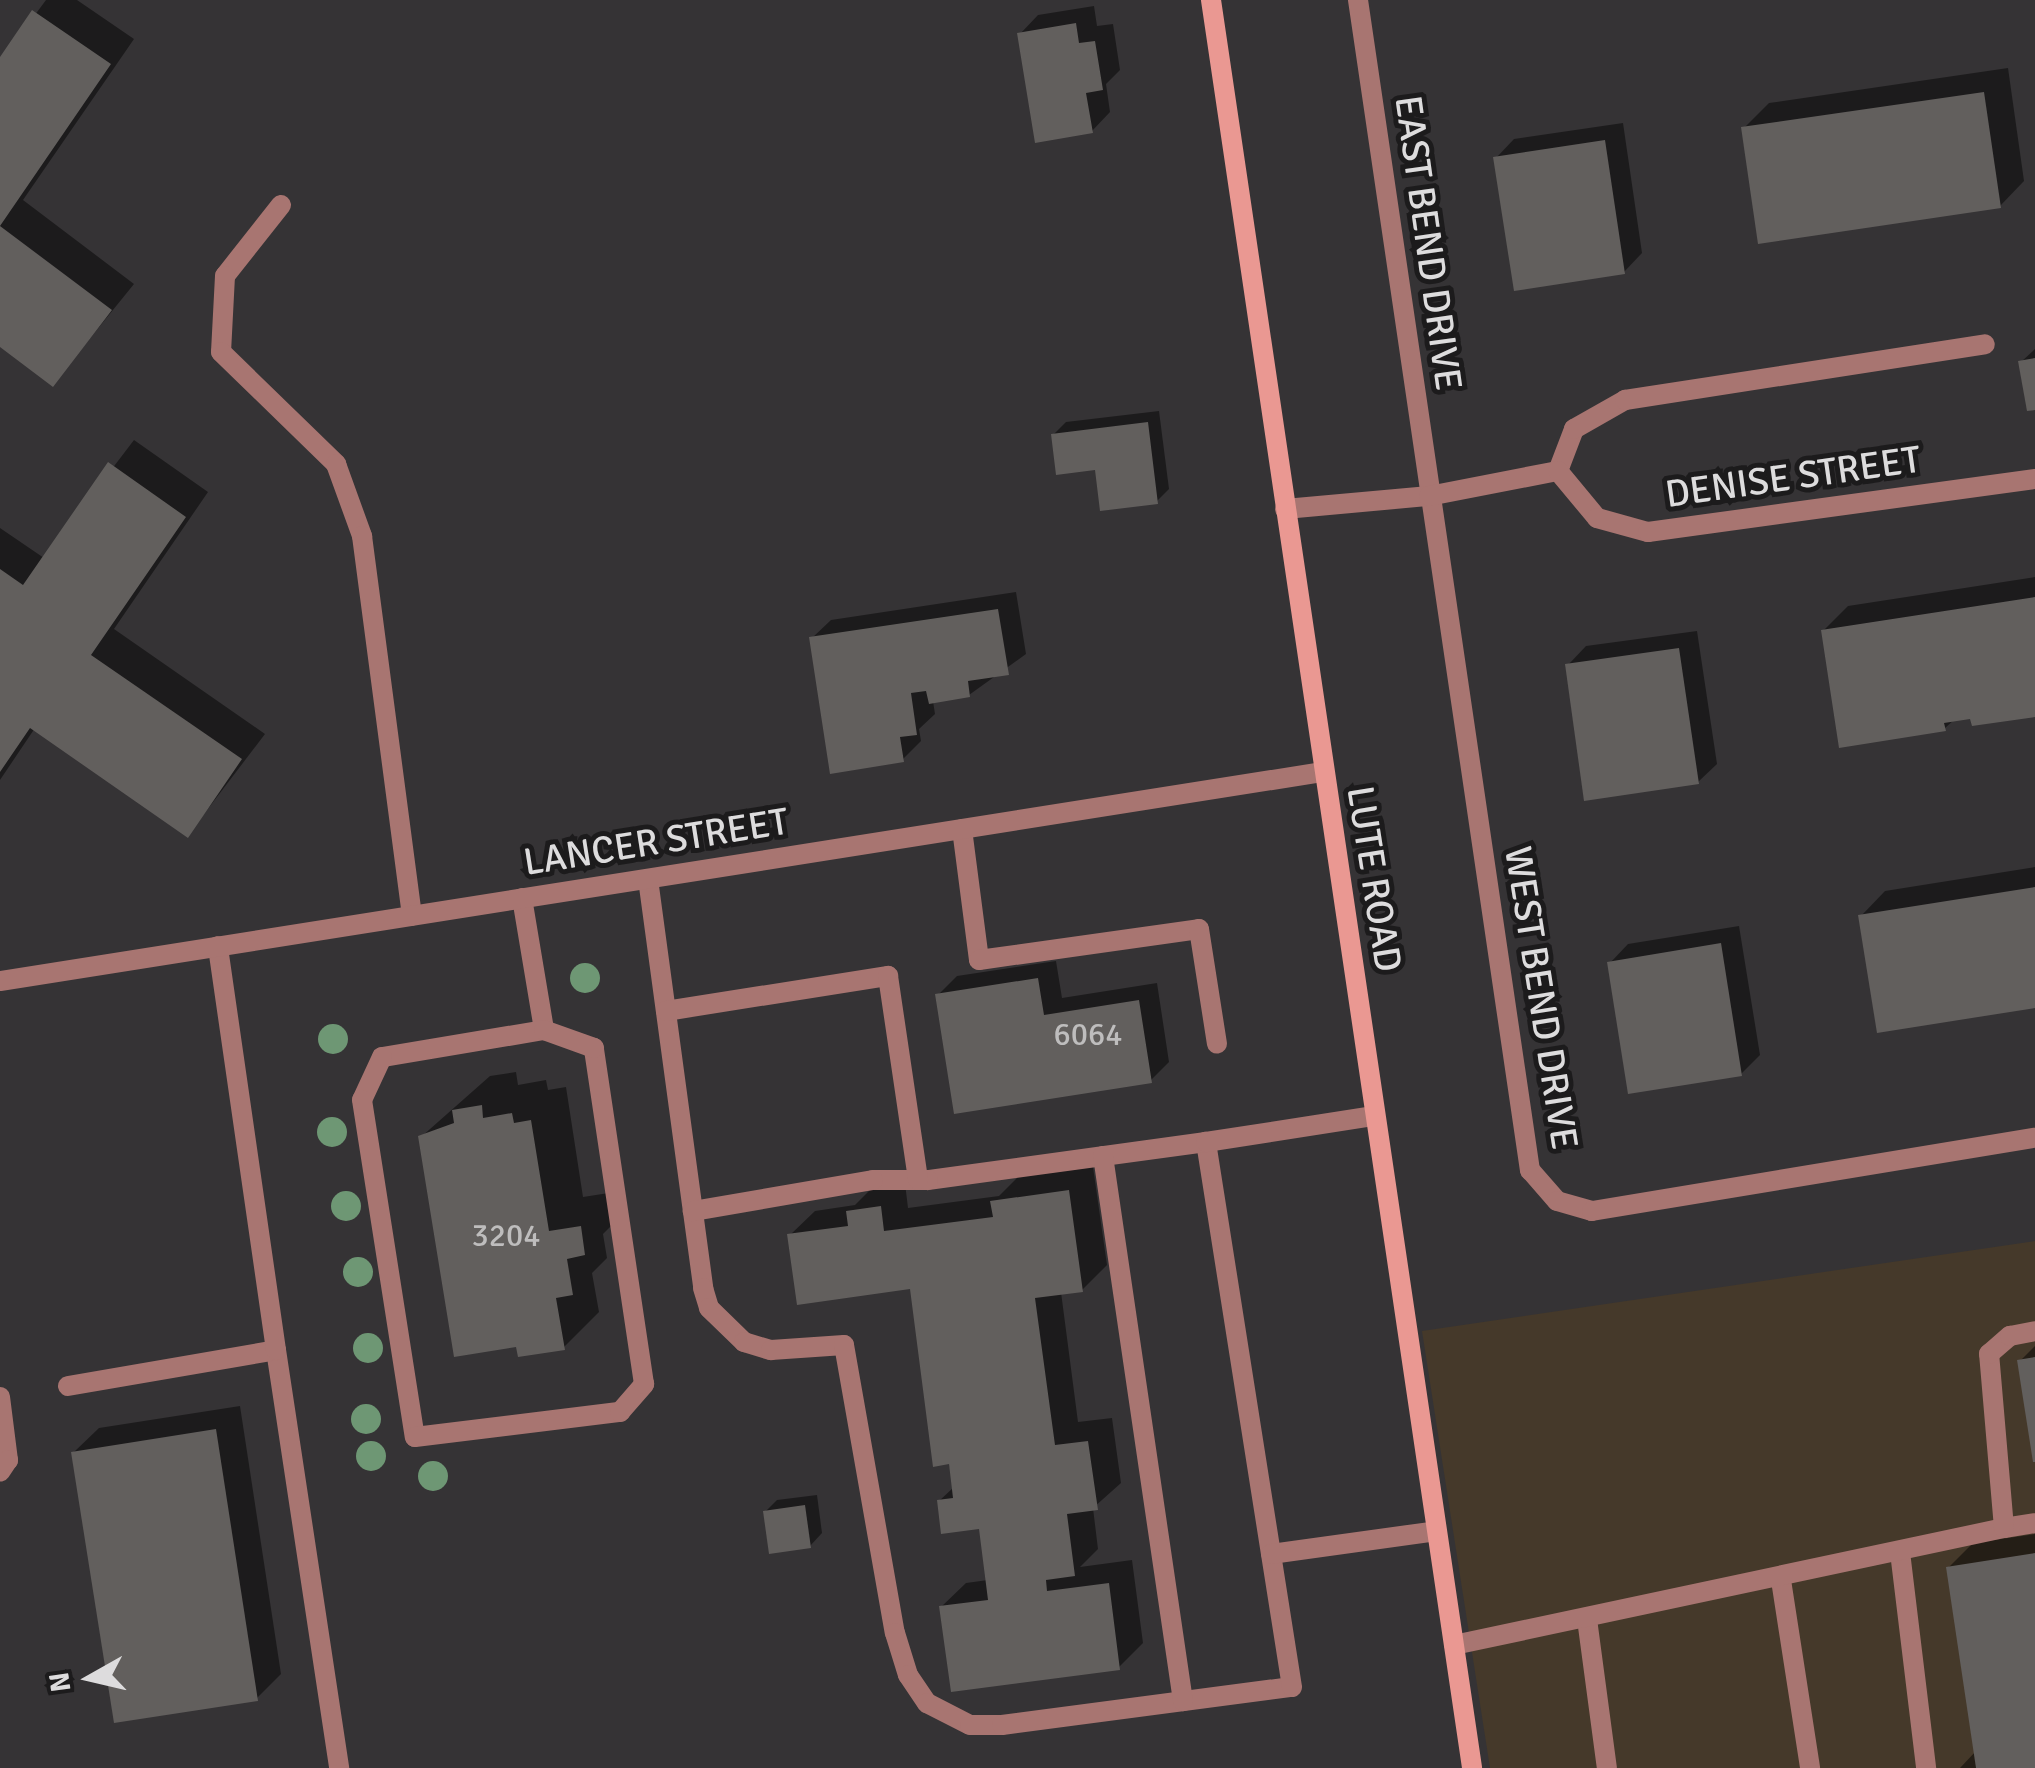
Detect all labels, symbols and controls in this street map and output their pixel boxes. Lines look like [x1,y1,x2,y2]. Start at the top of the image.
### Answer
street label: EAST BEND DRIVE [1385,93,1471,393]
street label: DENISE STREET [1662,437,1924,517]
street label: LUTE ROAD [1337,783,1411,975]
street label: LANCER STREET [520,799,792,885]
street label: WEST BEND DRIVE [1495,843,1587,1153]
house number: 6064 [1053,1016,1123,1054]
house number: 3204 [471,1217,541,1255]
north arrow [40,1628,140,1728]
text: N [42,1670,78,1694]

